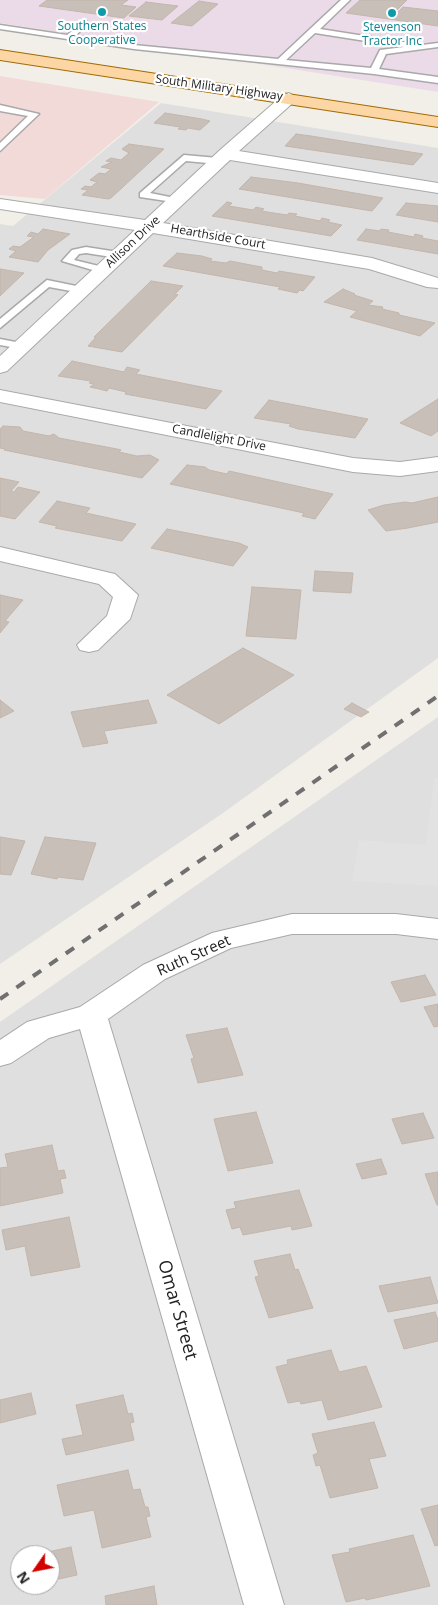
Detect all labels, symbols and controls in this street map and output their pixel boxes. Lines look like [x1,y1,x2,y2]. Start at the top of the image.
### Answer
marker: Southern States Cooperative [96,6,108,18]
marker: Stevenson Tractor Inc [386,7,398,19]
place label: Southern States Cooperative [57,20,147,48]
place label: Stevenson Tractor Inc [362,21,422,49]
street label: South Military Highway [154,72,284,104]
street label: Allison Drive [103,213,163,271]
street label: Hearthside Court [169,222,267,252]
street label: Candlelight Drive [171,422,267,454]
street label: Ruth Street [154,932,234,980]
street label: Omar Street [152,1258,202,1362]
north arrow [10,1545,60,1595]
text: N [12,1568,34,1588]

